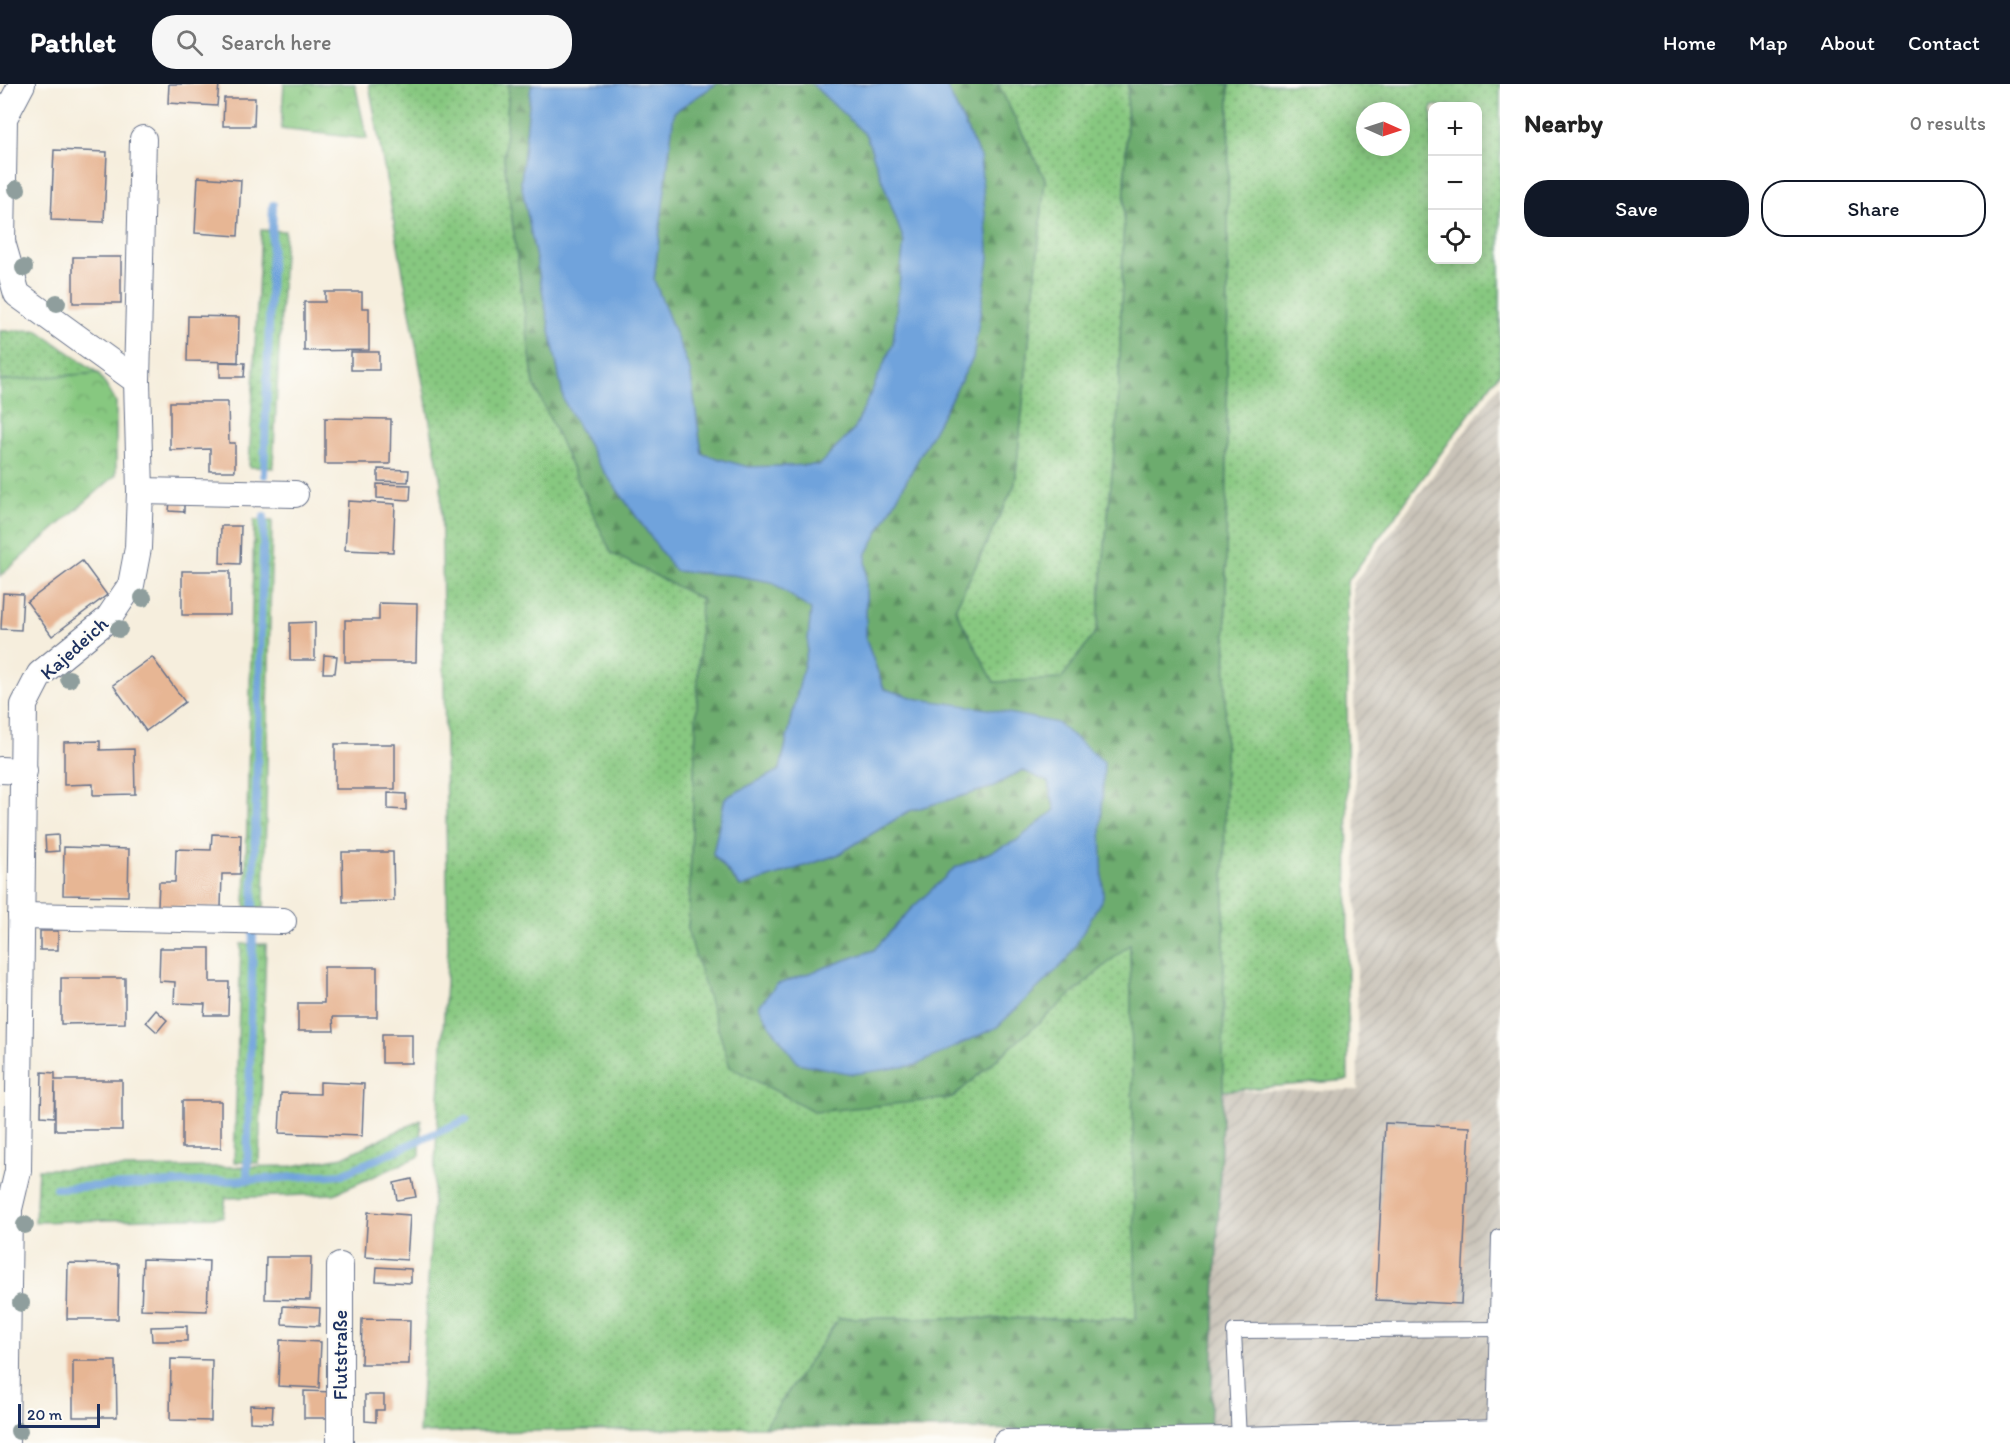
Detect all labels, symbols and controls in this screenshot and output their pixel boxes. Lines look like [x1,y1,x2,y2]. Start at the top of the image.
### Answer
search box [152,15,572,69]
text: Pathlet [30,25,116,59]
icon: search [173,26,206,59]
text: Search here [221,29,331,56]
text: Home [1663,30,1716,55]
text: Map [1749,30,1788,55]
text: About [1821,30,1875,55]
text: Contact [1908,30,1980,55]
north arrow [1356,102,1410,156]
map controls [1428,102,1482,264]
button: + [1428,102,1482,156]
text: Nearby [1524,107,1603,139]
text: 0 results [1910,111,1986,135]
button: − [1428,156,1482,210]
button: Save [1524,180,1749,237]
button: Share [1761,180,1986,237]
button: locate [1428,210,1482,264]
street label: Kajedeich [35,611,113,685]
street label: Flutstraße [328,1310,352,1400]
scale bar [18,1401,100,1428]
text: 20 m [27,1405,62,1424]

